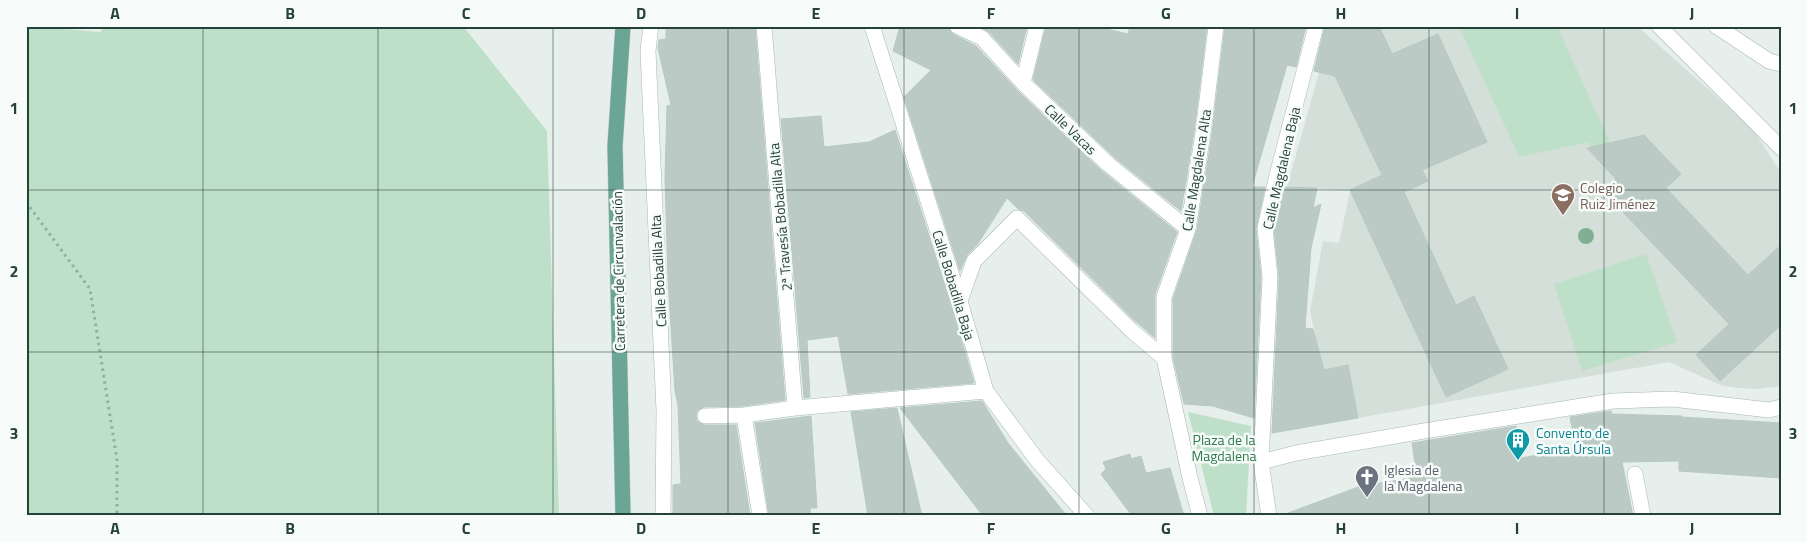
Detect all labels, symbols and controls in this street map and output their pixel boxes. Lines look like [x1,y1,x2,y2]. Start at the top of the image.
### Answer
text: A [110,1,120,25]
text: B [285,1,295,25]
text: C [462,1,471,25]
text: D [636,1,646,25]
text: E [812,1,821,25]
text: F [987,1,996,25]
text: G [1161,1,1171,25]
text: H [1336,1,1346,25]
text: I [1515,1,1519,25]
text: J [1690,1,1694,25]
text: 1 [10,96,18,120]
text: 1 [1789,96,1797,120]
street label: Calle Vacas [1040,99,1102,159]
street label: Calle Magdalena Baja [1257,105,1305,231]
street label: Calle Magdalena Alta [1176,108,1216,232]
street label: 2ª Travesía Bobadilla Alta [763,142,797,292]
place label: Colegio Ruiz Jiménez [1580,177,1655,214]
school or university icon: Colegio Ruiz Jiménez [1550,182,1576,216]
street label: Carretera de Circunvalación [606,191,630,351]
street label: Calle Bobadilla Alta [645,214,671,328]
street label: Calle Bobadilla Baja [927,227,981,343]
text: 2 [10,259,18,283]
text: 2 [1789,259,1797,283]
text: 3 [10,421,18,445]
text: 3 [1789,421,1797,445]
place label: Convento de Santa Úrsula [1536,422,1611,459]
building icon: Convento de Santa Úrsula [1505,427,1531,461]
park label: Plaza de la Magdalena [1191,429,1257,466]
place label: Iglesia de la Magdalena [1384,459,1463,496]
church icon: Iglesia de la Magdalena [1354,464,1380,498]
text: A [110,516,120,540]
text: B [285,516,295,540]
text: C [462,516,471,540]
text: D [636,516,646,540]
text: E [812,516,821,540]
text: F [987,516,996,540]
text: G [1161,516,1171,540]
text: H [1336,516,1346,540]
text: I [1515,516,1519,540]
text: J [1690,516,1694,540]

